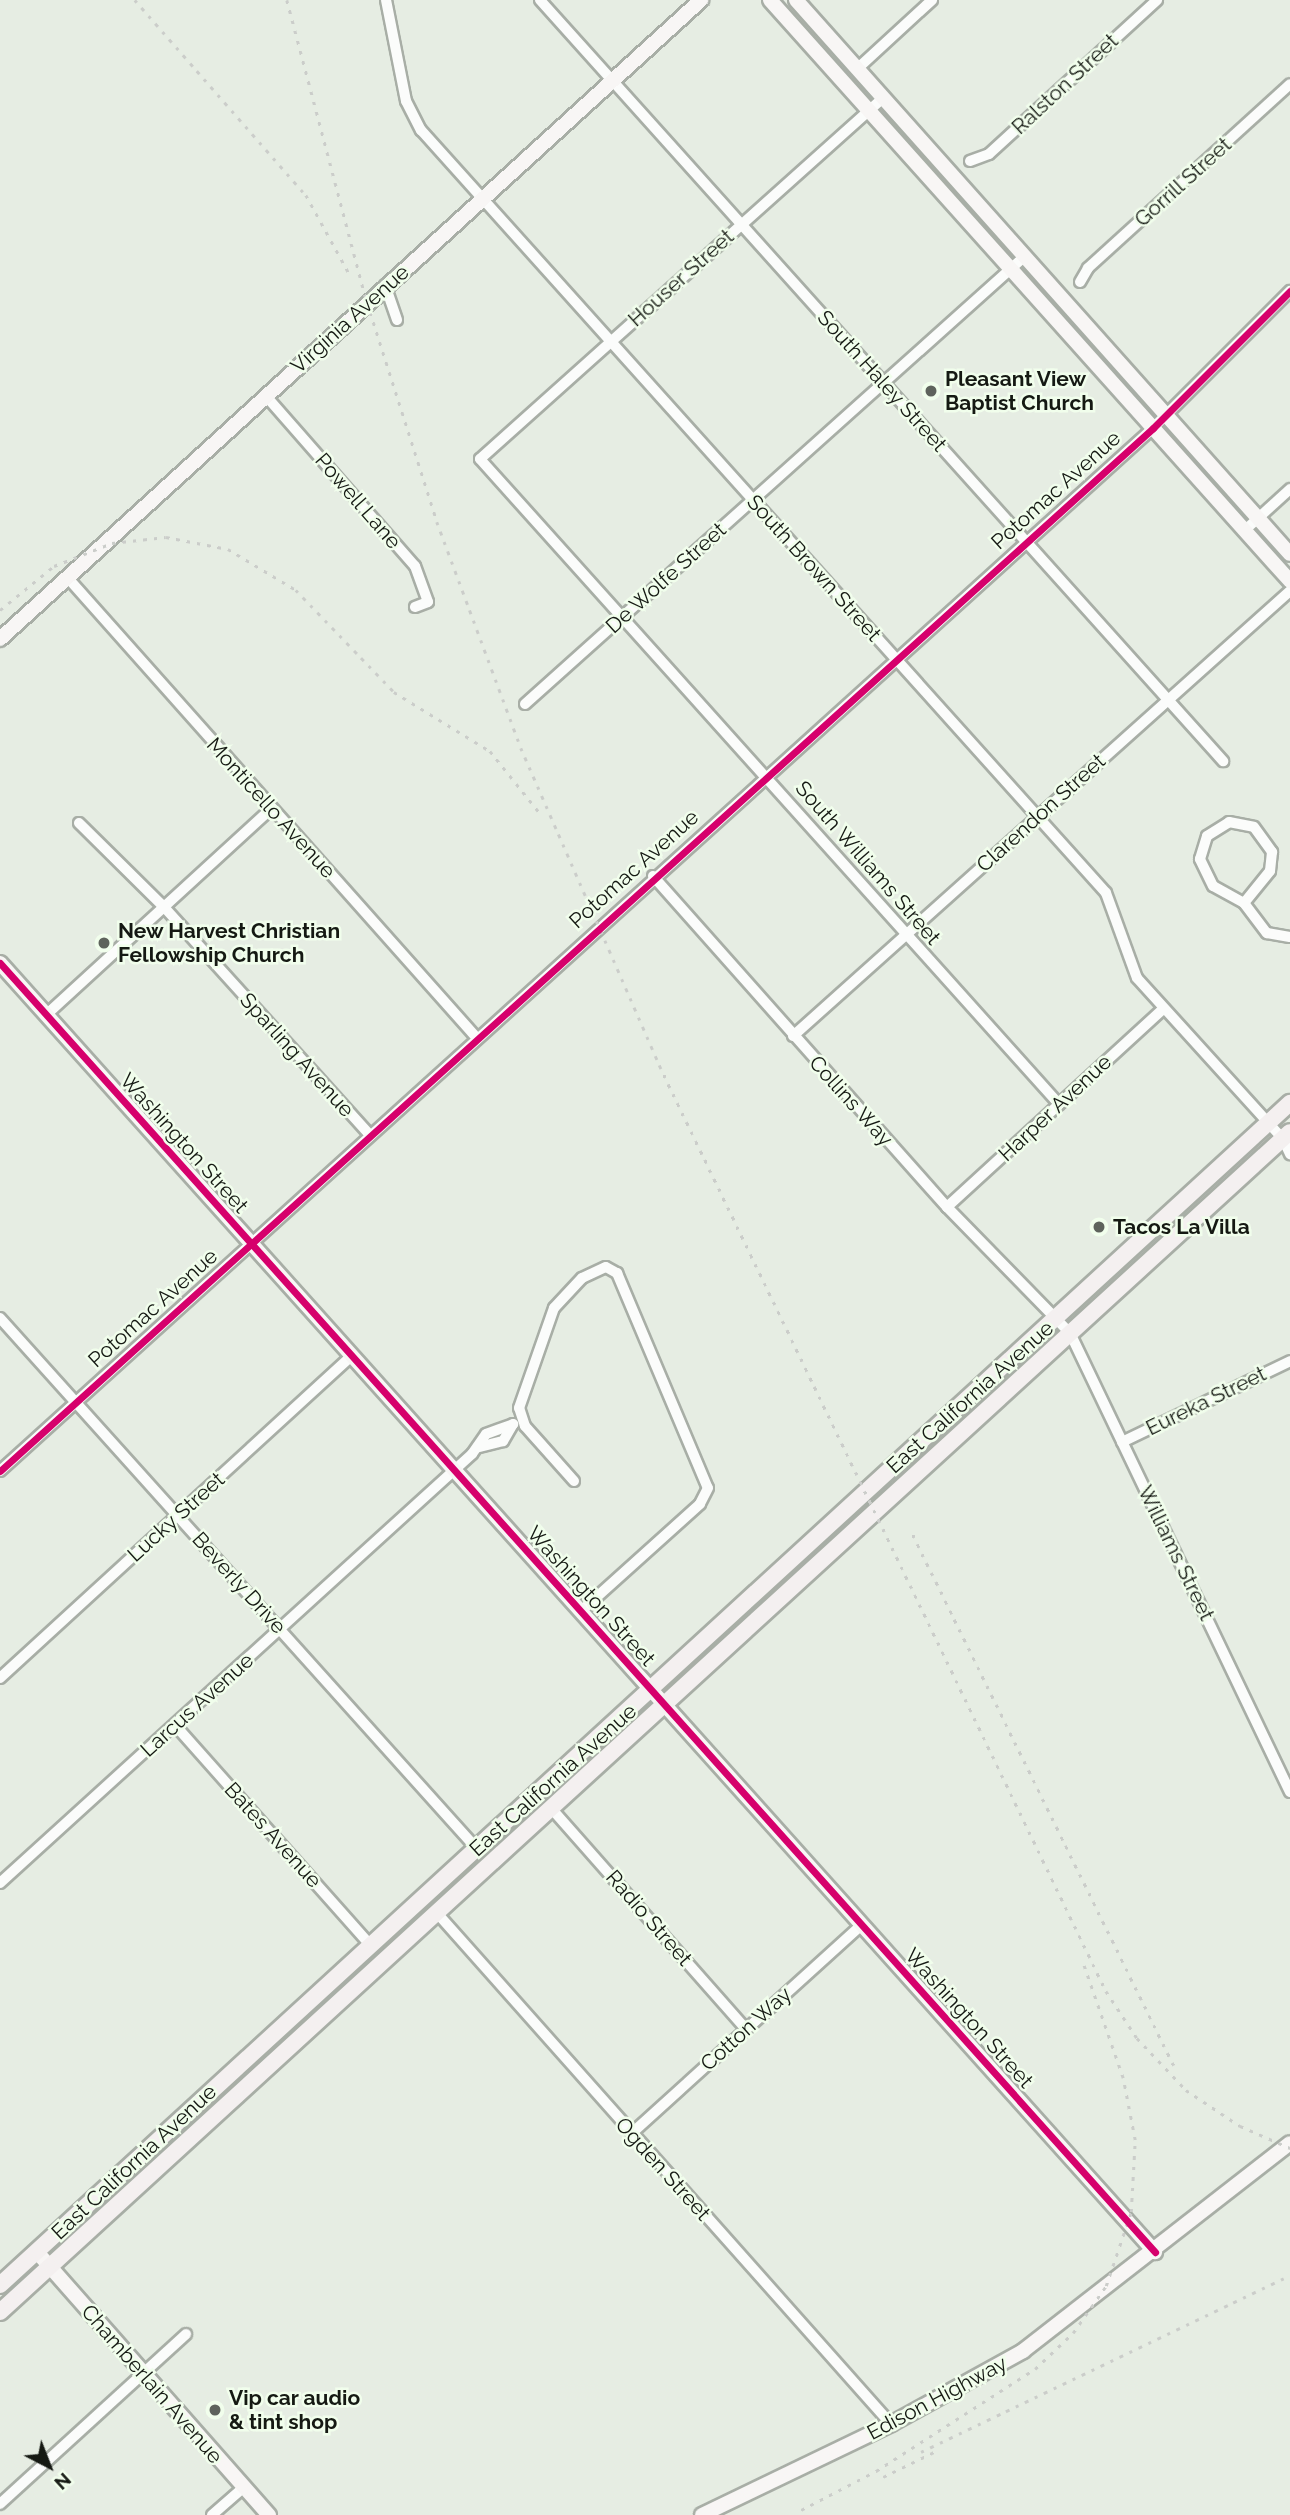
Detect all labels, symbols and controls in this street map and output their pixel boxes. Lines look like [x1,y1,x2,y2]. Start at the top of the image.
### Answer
street label: Ralston Street [1007,28,1123,140]
street label: Gorrill Street [1129,132,1237,232]
street label: Houser Street [623,224,739,332]
street label: Virginia Avenue [286,259,414,379]
street label: South Haley Street [812,305,952,457]
place label: Pleasant View Baptist Church [945,366,1094,416]
marker: Pleasant View Baptist Church [923,383,939,399]
street label: Potomac Avenue [986,425,1126,555]
street label: Powell Lane [309,448,407,554]
street label: South Brown Street [742,490,886,646]
street label: De Wolfe Street [600,517,732,639]
street label: Monticello Avenue [201,732,341,884]
street label: Clarendon Street [971,749,1111,877]
street label: South Williams Street [790,776,946,950]
street label: Potomac Avenue [564,804,704,934]
place label: New Harvest Christian Fellowship Church [118,918,341,968]
marker: New Harvest Christian Fellowship Church [96,935,112,951]
street label: Sparling Avenue [234,987,360,1123]
street label: Harper Avenue [993,1049,1117,1167]
street label: Collins Way [803,1050,899,1152]
street label: Washington Street [115,1068,253,1218]
place label: Tacos La Villa [1113,1214,1250,1240]
marker: Tacos La Villa [1091,1219,1107,1235]
street label: Potomac Avenue [83,1243,223,1373]
street label: East California Avenue [881,1315,1059,1479]
street label: Eureka Street [1142,1361,1270,1441]
street label: Lucky Street [122,1467,230,1567]
street label: Williams Street [1132,1481,1220,1625]
street label: Washington Street [522,1521,660,1671]
street label: Beverly Drive [187,1527,291,1639]
street label: Larcus Avenue [135,1647,259,1763]
street label: East California Avenue [464,1698,642,1862]
street label: Bates Avenue [219,1777,327,1893]
street label: Radio Street [601,1865,697,1971]
street label: Washington Street [900,1943,1038,2093]
street label: Cotton Way [695,1981,797,2077]
street label: East California Avenue [46,2079,222,2245]
street label: Ogden Street [610,2112,716,2226]
street label: Chamberlain Avenue [76,2299,228,2469]
street label: Edison Highway [863,2351,1011,2445]
place label: Vip car audio & tint shop [229,2385,361,2435]
marker: Vip car audio & tint shop [207,2402,223,2418]
north arrow [14,2431,84,2501]
text: N [50,2469,76,2495]

